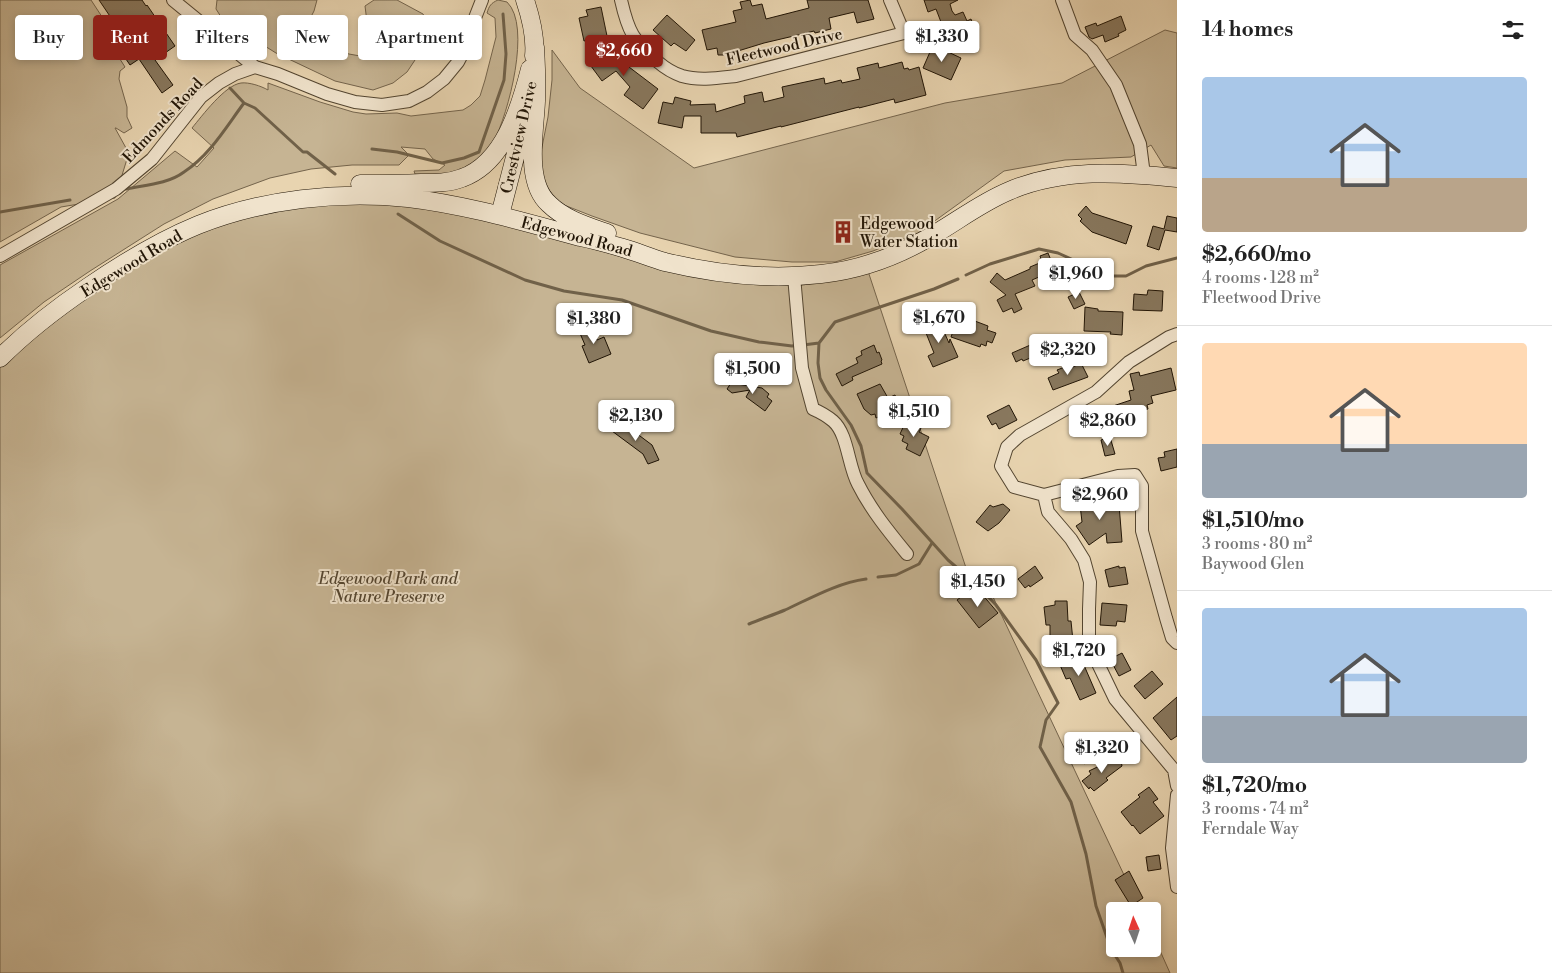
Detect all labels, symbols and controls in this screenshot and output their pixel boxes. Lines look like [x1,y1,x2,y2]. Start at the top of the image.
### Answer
chip: Buy [15,15,83,60]
chip: Rent [93,15,167,60]
chip: Filters [177,15,267,60]
chip: New [277,15,348,60]
chip: Apartment [358,15,482,60]
icon: filters [1499,16,1527,44]
text: 14 homes [1202,17,1293,43]
pin: $1,330 [901,20,983,63]
street label: Fleetwood Drive [724,24,844,70]
text: $1,330 [915,27,969,47]
pin: $2,660 [583,34,665,77]
text: $2,660 [596,41,652,61]
street label: Edmonds Road [118,74,207,167]
street label: Crestview Drive [496,79,542,196]
icon: home [1320,110,1410,200]
street label: Edgewood Road [519,212,635,261]
place label: Edgewood Water Station [859,214,959,252]
building icon: Edgewood Water Station [830,219,856,245]
street label: Edgewood Road [77,226,186,302]
text: $2,660/mo [1202,242,1311,268]
pin: $1,960 [1035,258,1117,300]
text: $1,960 [1049,264,1103,284]
text: 4 rooms · 128 m² [1202,268,1319,288]
text: Fleetwood Drive [1202,288,1321,308]
pin: $1,380 [553,302,635,345]
pin: $1,670 [898,302,980,344]
text: $1,670 [913,308,965,328]
text: $1,380 [567,309,621,329]
pin: $2,320 [1027,334,1109,376]
text: $2,320 [1040,340,1096,360]
pin: $1,500 [712,352,794,395]
text: $1,500 [725,359,781,379]
icon: home [1320,375,1410,465]
pin: $1,510 [873,396,955,438]
pin: $2,130 [595,400,677,442]
text: $1,510 [888,402,940,422]
pin: $2,860 [1067,404,1149,447]
text: $2,130 [609,406,663,426]
text: $2,860 [1080,411,1136,431]
pin: $2,960 [1059,478,1141,521]
text: $2,960 [1072,485,1128,505]
text: $1,510/mo [1202,508,1304,534]
text: 3 rooms · 80 m² [1202,534,1312,554]
text: Baywood Glen [1202,554,1304,574]
pin: $1,450 [937,566,1019,608]
park label: Edgewood Park and Nature Preserve [317,569,459,607]
text: $1,450 [951,572,1005,592]
pin: $1,720 [1038,634,1120,677]
icon: home [1320,640,1410,730]
text: $1,720 [1052,641,1106,661]
pin: $1,320 [1061,732,1143,774]
text: $1,320 [1075,738,1129,758]
text: $1,720/mo [1202,773,1307,799]
text: 3 rooms · 74 m² [1202,799,1309,819]
text: Ferndale Way [1202,819,1299,839]
north arrow [1106,902,1161,958]
map controls [1106,902,1161,957]

